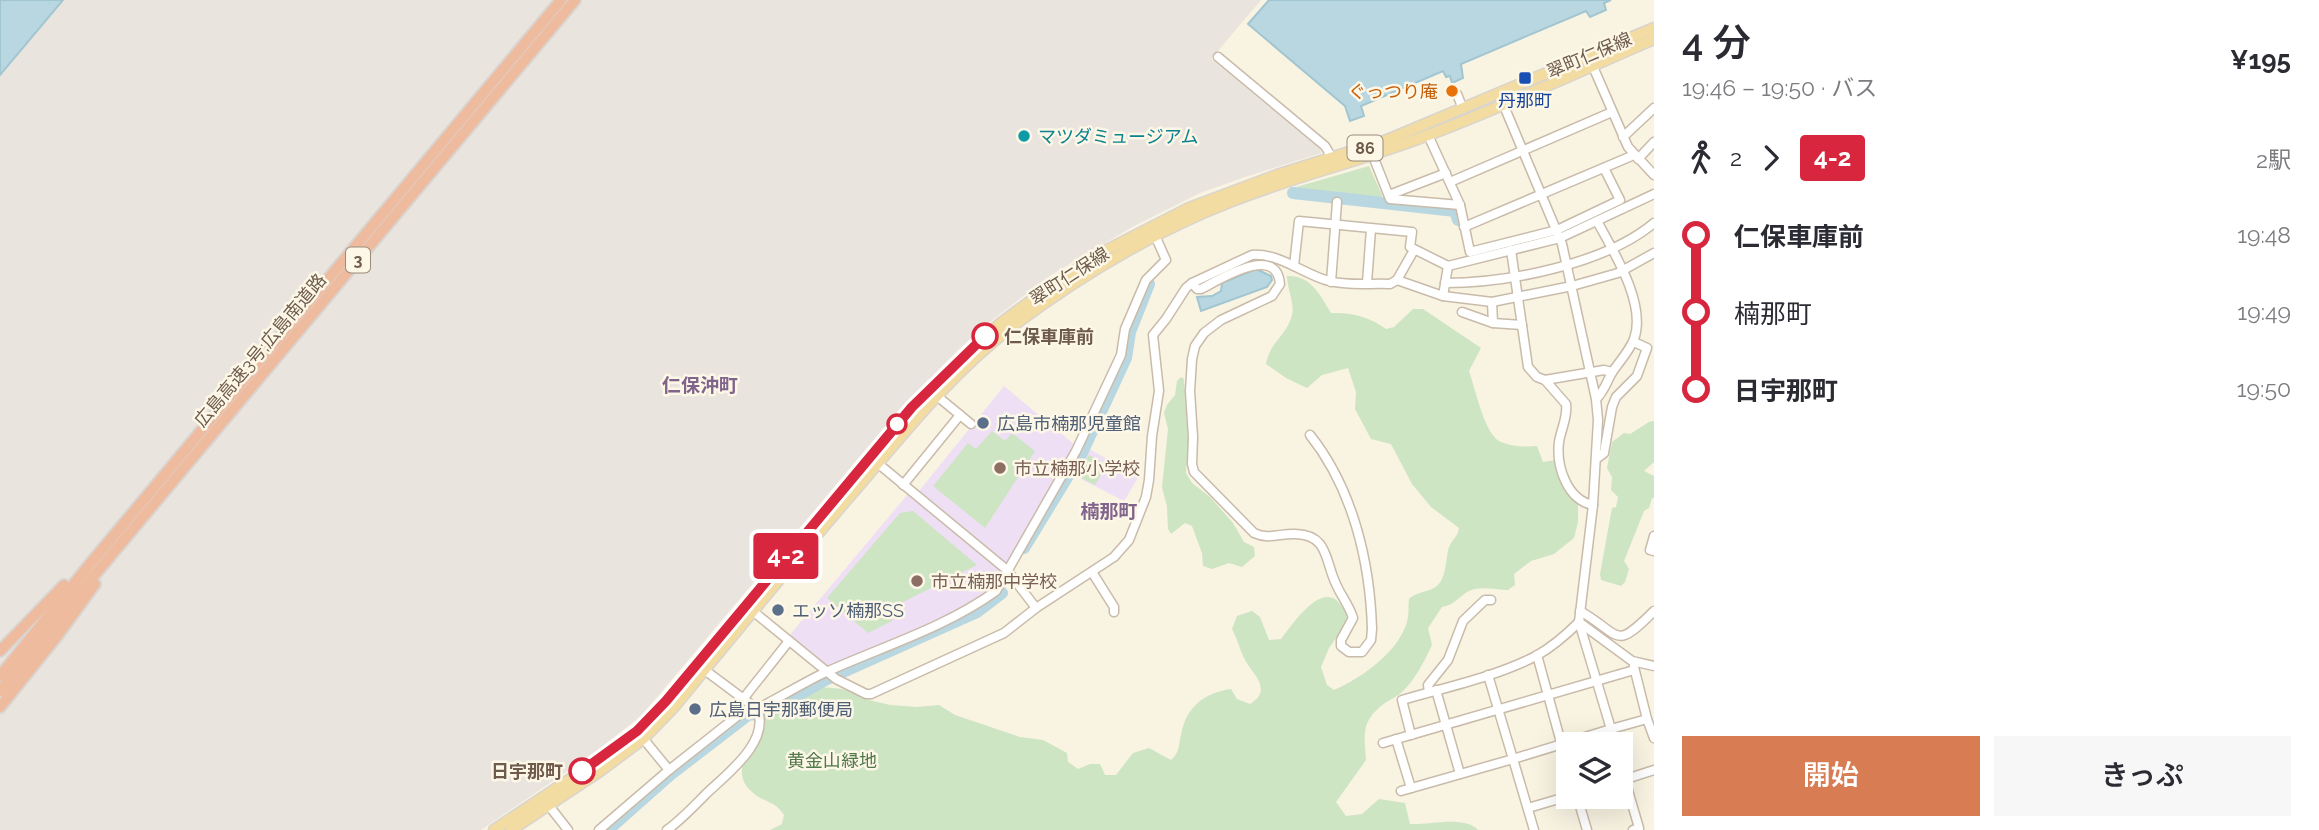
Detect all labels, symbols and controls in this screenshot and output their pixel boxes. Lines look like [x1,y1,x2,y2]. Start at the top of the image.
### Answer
text: 4 分 [1682,20,1751,65]
street label: 翠町仁保線 [1543,28,1635,82]
text: ¥195 [2230,45,2291,75]
marker: 丹那町 [1517,70,1533,86]
text: 19:46 – 19:50 · バス [1682,74,1877,101]
place label: ぐっつり庵 [1348,81,1438,102]
marker: ぐっつり庵 [1444,83,1460,99]
place label: 丹那町 [1498,90,1552,111]
place label: マツダミュージアム [1038,126,1198,147]
marker: マツダミュージアム [1016,128,1032,144]
road number: 86 [1348,136,1382,160]
icon: walk [1682,139,1720,177]
icon: forward [1752,139,1790,177]
text: 4-2 [1814,143,1851,172]
text: 2 [1730,144,1742,171]
text: 2駅 [2256,146,2291,173]
text: 19:48 [2237,221,2291,248]
text: 仁保車庫前 [1734,222,1864,252]
street label: 翠町仁保線 [1026,243,1112,309]
road number: 3 [346,248,370,272]
street label: 広島高速3号;広島南道路 [190,269,330,431]
text: 19:49 [2237,298,2291,325]
text: 楠那町 [1734,299,1812,329]
marker: 仁保車庫前 [972,323,998,349]
place label: 仁保車庫前 [1004,326,1094,347]
district label: 仁保沖町 [662,374,738,396]
text: 19:50 [2237,375,2291,402]
text: 日宇那町 [1734,376,1838,406]
place label: 広島市楠那児童館 [997,413,1141,434]
unlabelled marker [887,414,907,434]
marker: 広島市楠那児童館 [975,415,991,431]
place label: 市立楠那小学校 [1014,458,1140,479]
marker: 市立楠那小学校 [992,460,1008,476]
district label: 楠那町 [1080,500,1138,522]
line badge: 4-2 [746,533,826,579]
text: 4-2 [767,541,805,570]
place label: 市立楠那中学校 [931,571,1057,592]
marker: 市立楠那中学校 [909,573,925,589]
place label: エッソ楠那SS [792,600,904,621]
marker: エッソ楠那SS [770,602,786,618]
place label: 広島日宇那郵便局 [709,699,853,720]
marker: 広島日宇那郵便局 [687,701,703,717]
map controls [1556,732,1633,809]
button: layers [1556,732,1633,809]
button: 開始 [1682,736,1980,816]
button: きっぷ [1994,736,2291,816]
park label: 黄金山緑地 [787,750,877,771]
marker: 日宇那町 [569,758,595,784]
place label: 日宇那町 [491,761,563,782]

